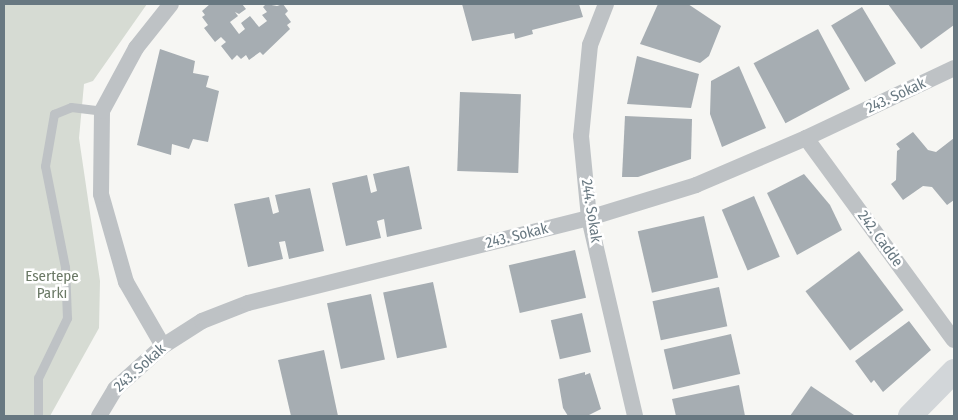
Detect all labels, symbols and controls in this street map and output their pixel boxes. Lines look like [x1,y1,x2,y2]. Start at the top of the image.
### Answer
street label: 243. Sokak [864,74,928,118]
street label: 244. Sokak [577,178,605,244]
street label: 242. Cadde [854,207,906,271]
street label: 243. Sokak [484,220,550,252]
park label: Esertepe Parkı [25,267,79,302]
street label: 243. Sokak [110,340,170,396]

